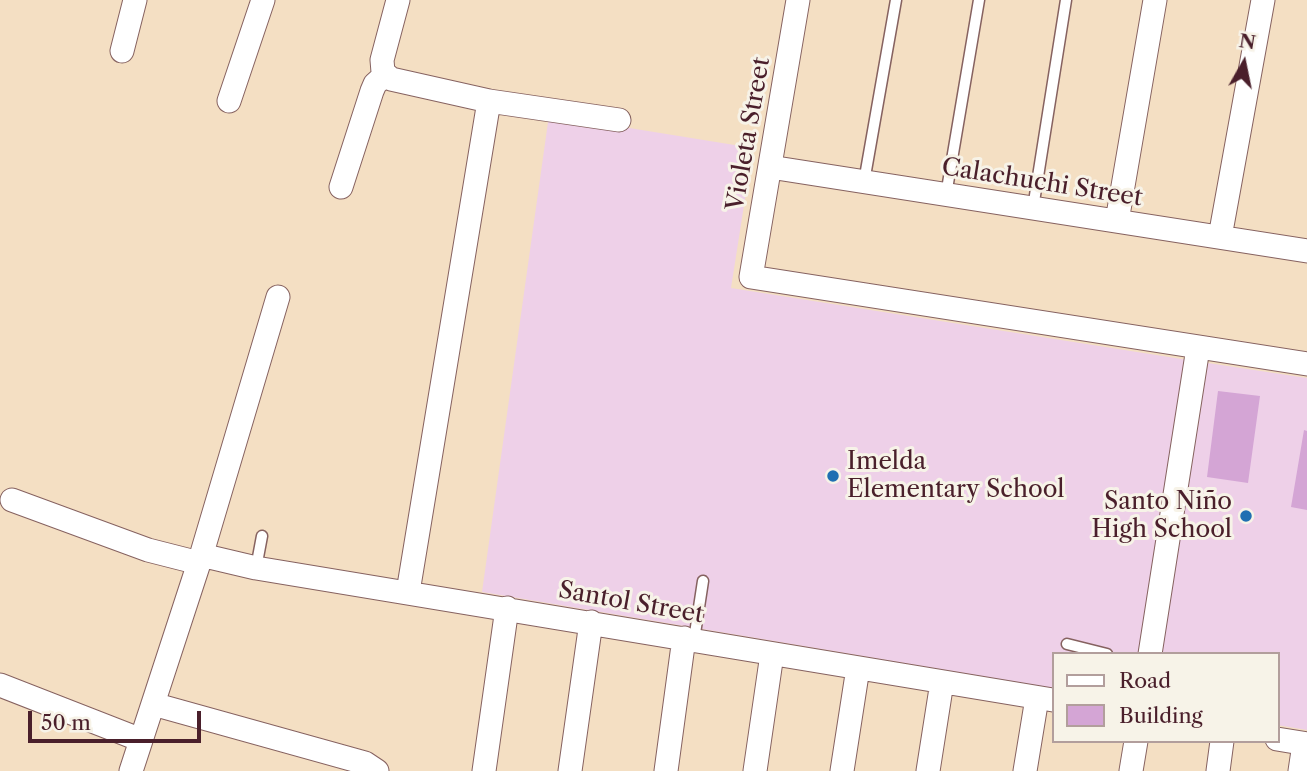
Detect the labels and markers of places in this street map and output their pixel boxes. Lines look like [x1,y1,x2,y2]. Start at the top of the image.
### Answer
place label: Imelda Elementary School [847,448,1064,504]
marker: Imelda Elementary School [825,468,841,484]
place label: Santo Niño High School [1092,488,1232,544]
marker: Santo Niño High School [1238,508,1254,524]

